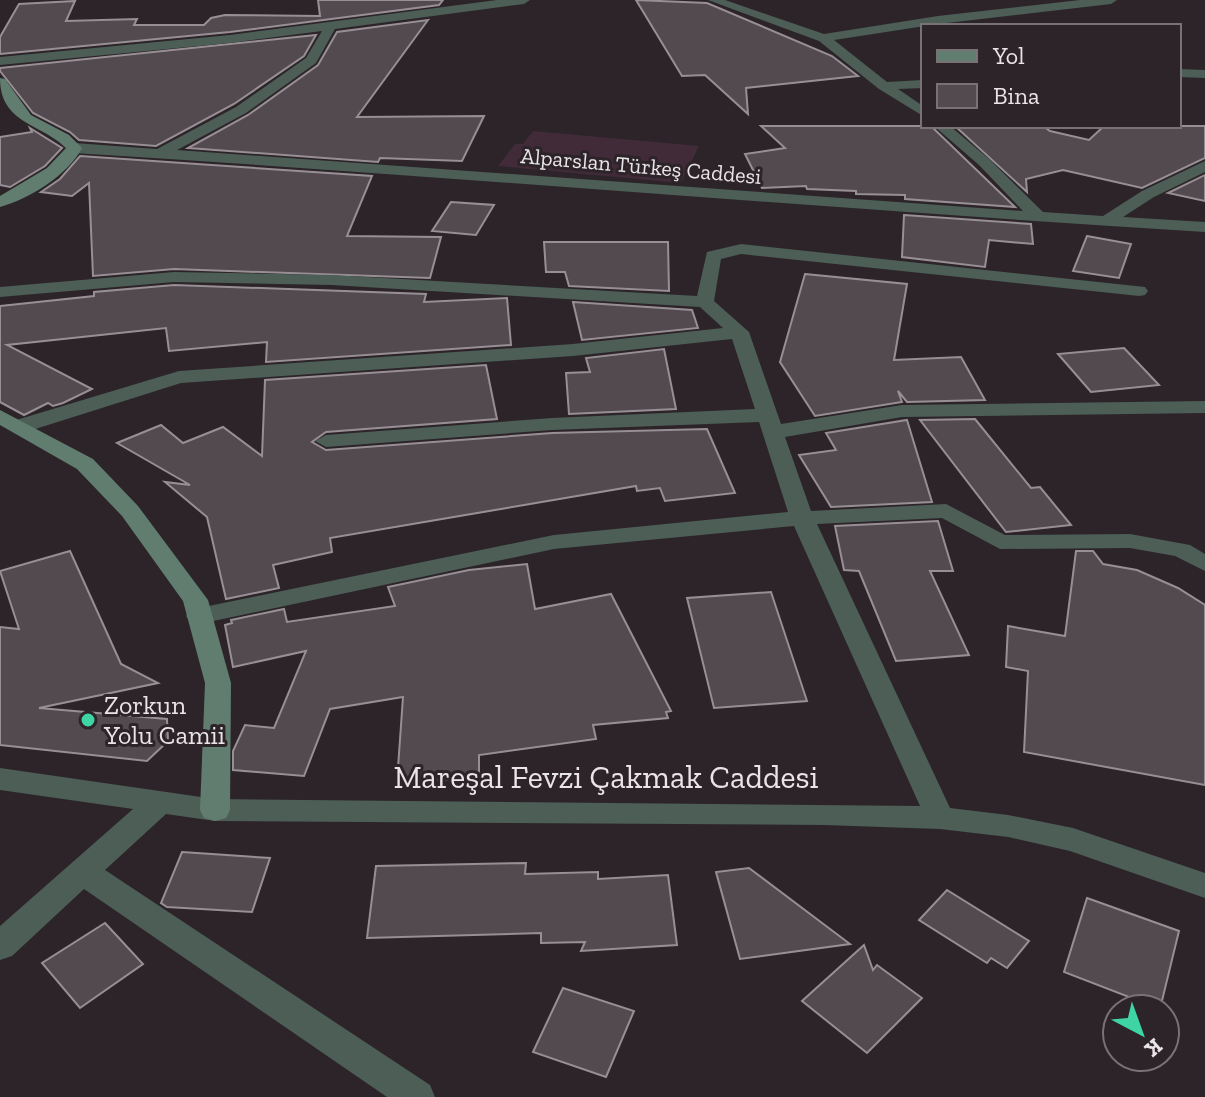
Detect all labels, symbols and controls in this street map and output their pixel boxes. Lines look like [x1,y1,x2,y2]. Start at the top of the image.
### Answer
legend [921,24,1181,128]
text: Yol [992,41,1025,70]
text: Bina [993,81,1040,110]
street label: Alparslan Türkeş Caddesi [519,142,763,190]
place label: Zorkun Yolu Camii [103,689,225,751]
marker: Zorkun Yolu Camii [79,711,97,729]
street label: Mareşal Fevzi Çakmak Caddesi [393,758,819,796]
north arrow [1101,993,1181,1073]
text: K [1139,1033,1168,1063]

